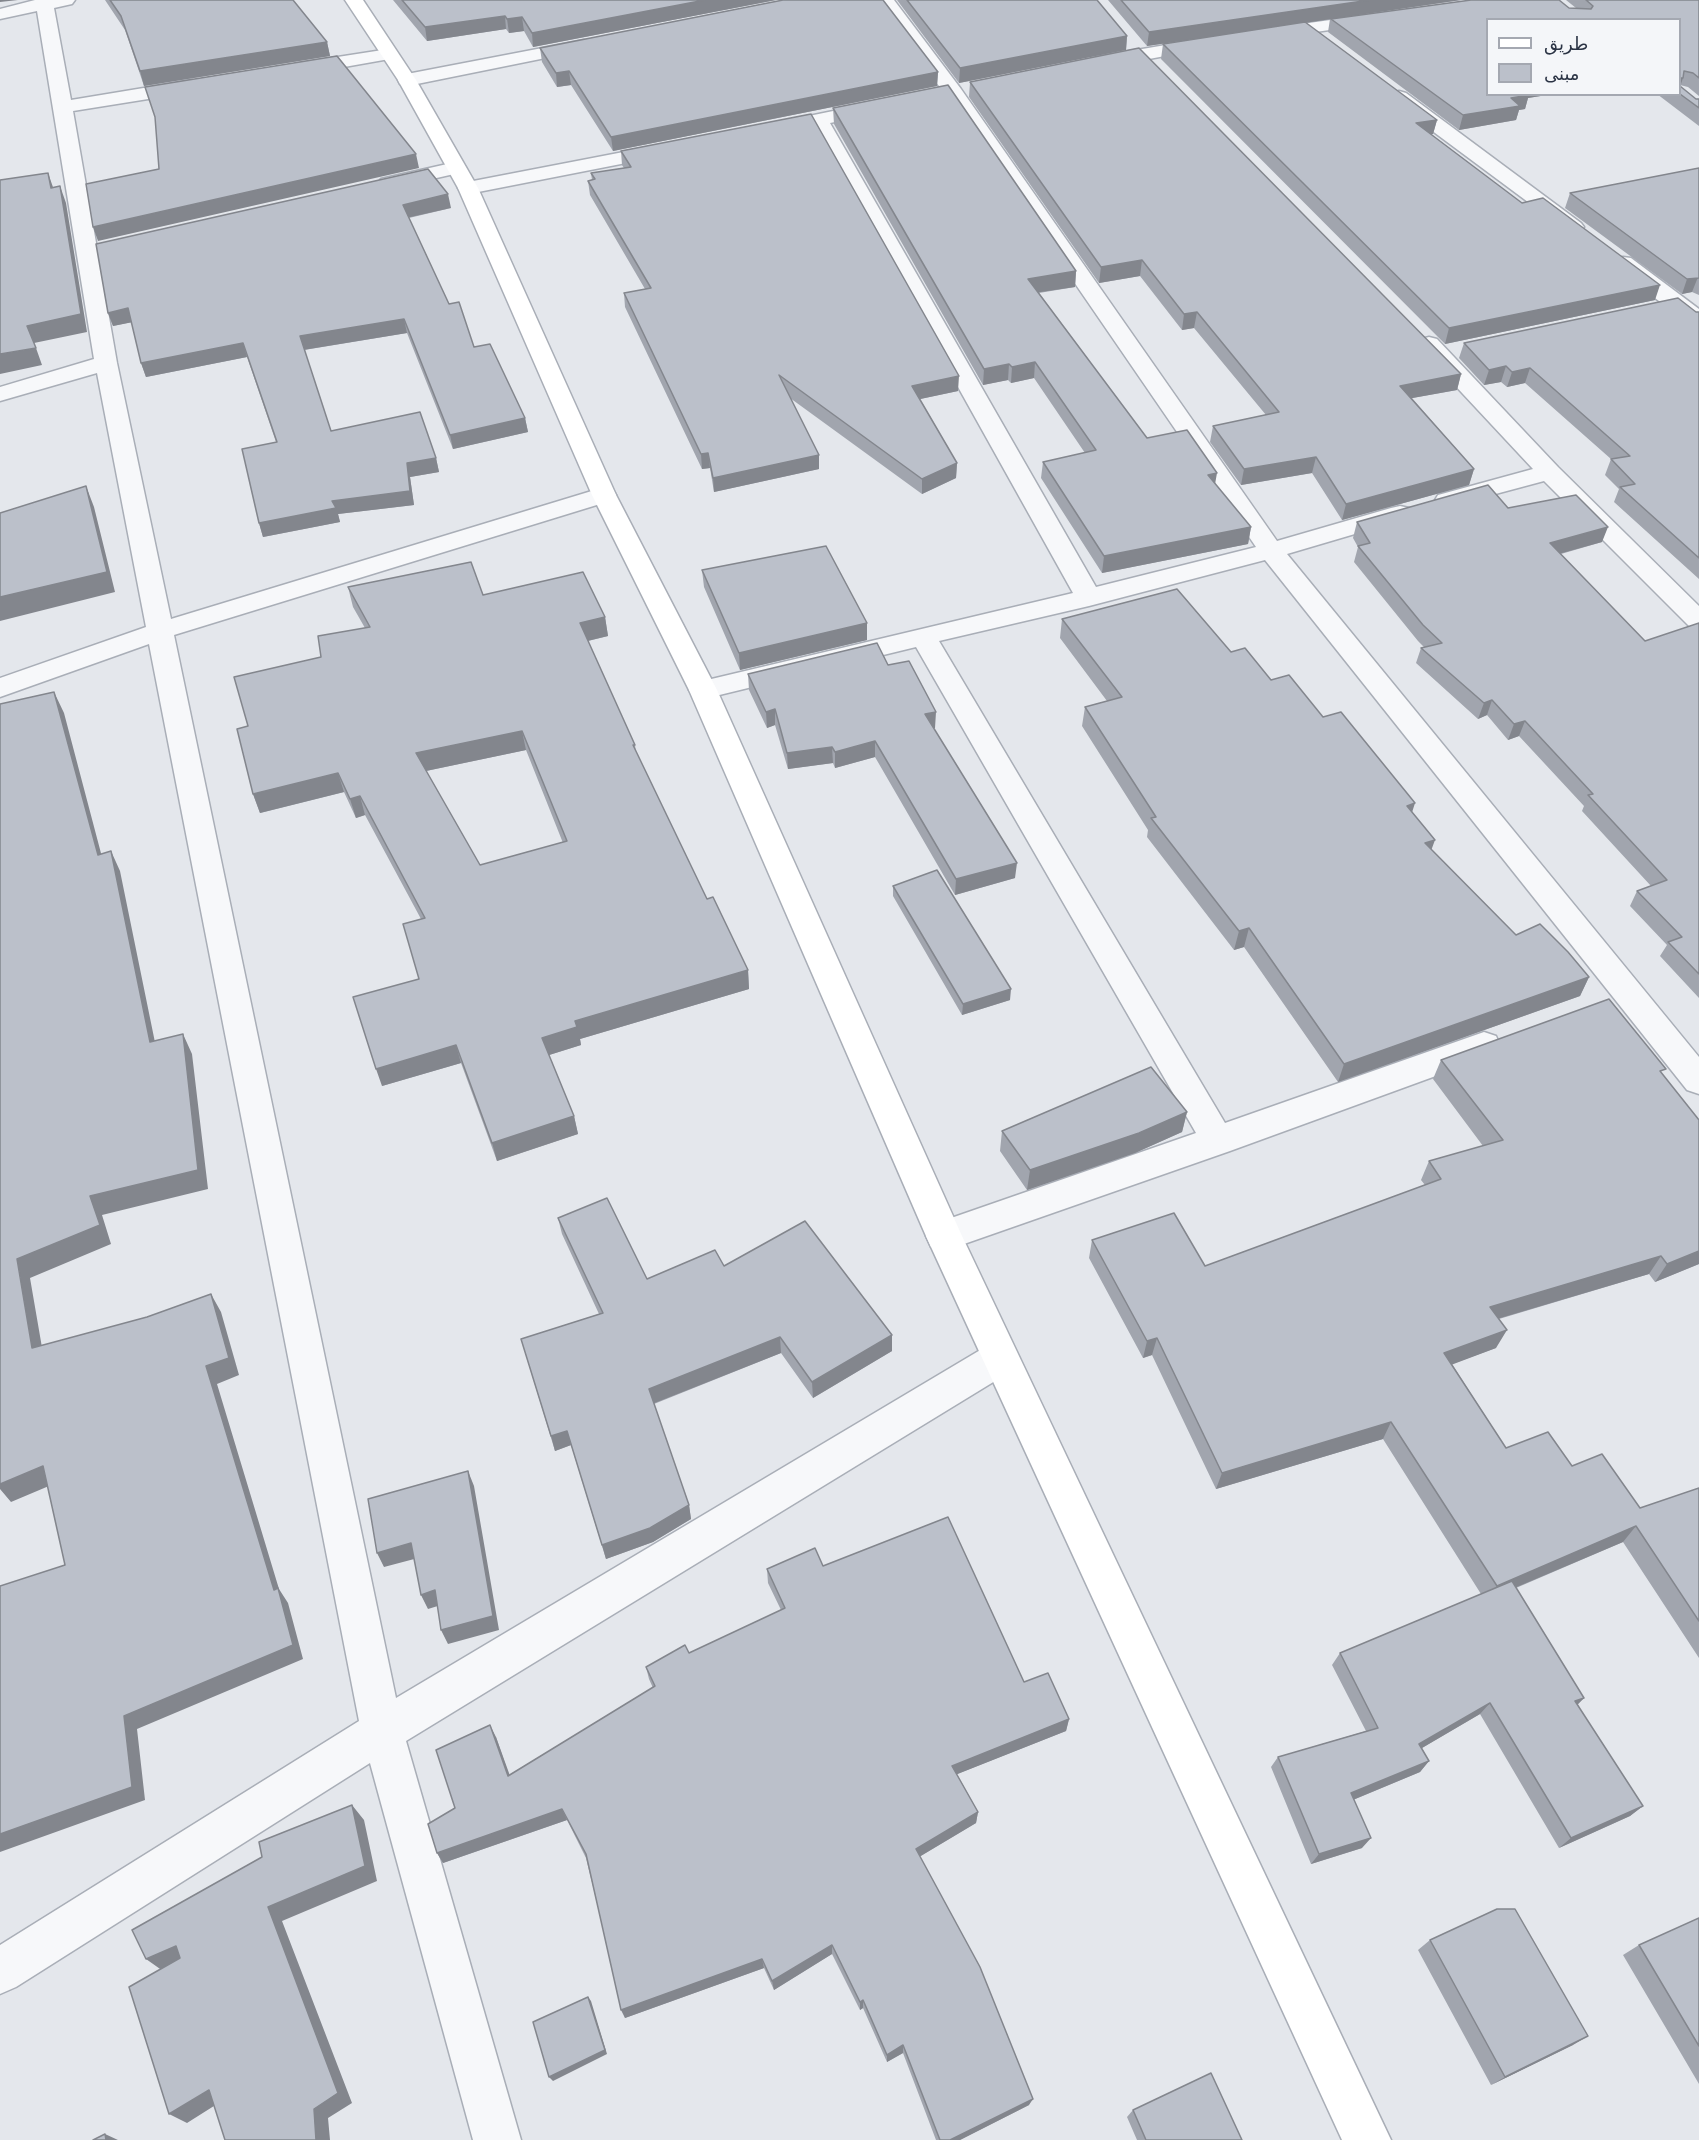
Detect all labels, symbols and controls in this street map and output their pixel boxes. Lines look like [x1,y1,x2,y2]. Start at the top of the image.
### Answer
legend [1486,18,1681,96]
text: طريق [1544,33,1588,54]
text: مبنى [1544,63,1580,84]

